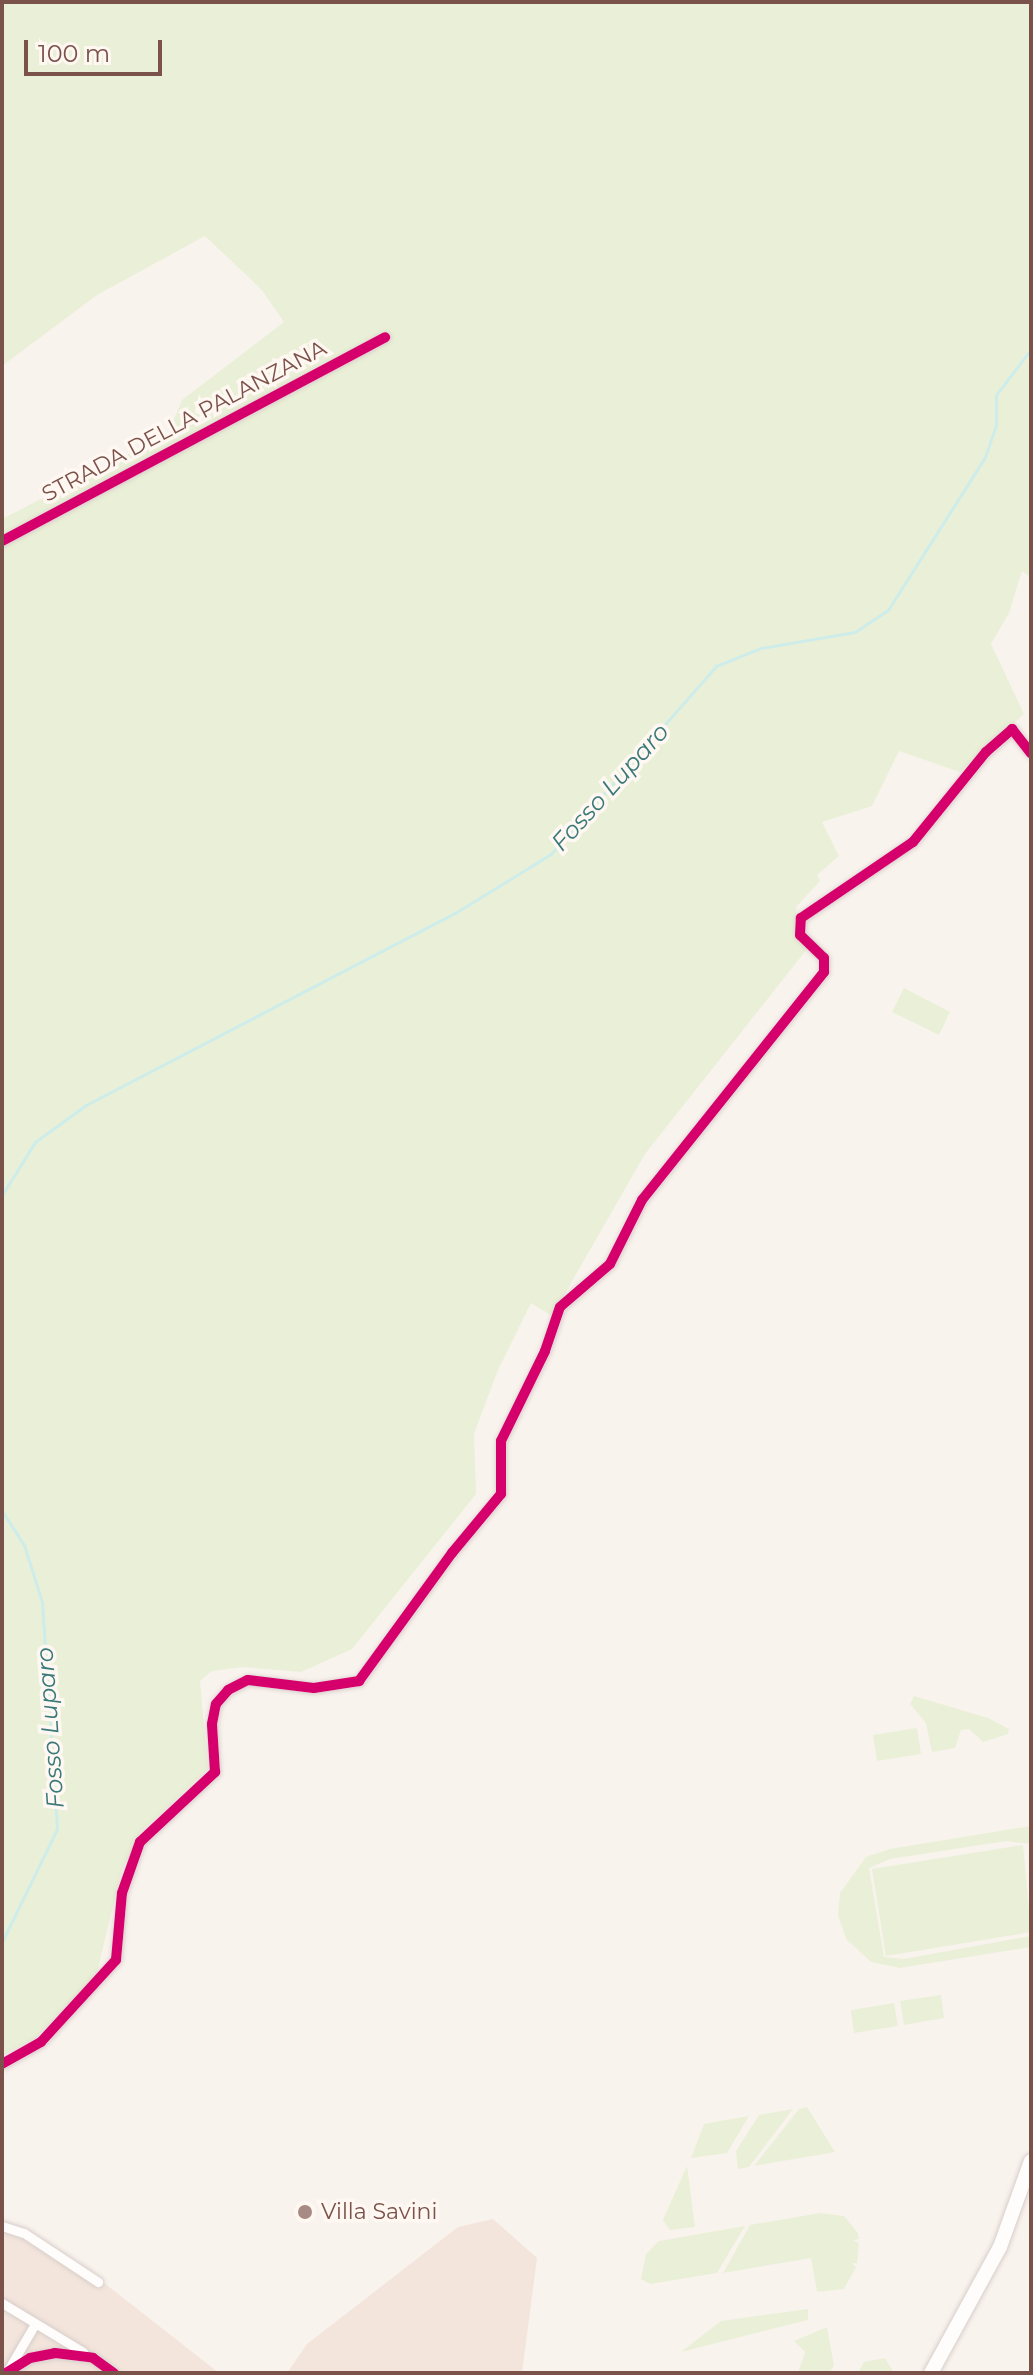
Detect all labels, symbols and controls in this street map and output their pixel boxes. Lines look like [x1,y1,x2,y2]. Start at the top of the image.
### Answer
scale bar [28,24,166,74]
text: 100 m [38,39,110,68]
street label: STRADA DELLA PALANZANA [37,335,331,507]
water label: Fosso Luparo [545,717,675,857]
water label: Fosso Luparo [30,1646,70,1810]
place label: Villa Savini [321,2199,437,2225]
marker: Villa Savini [296,2203,314,2221]

